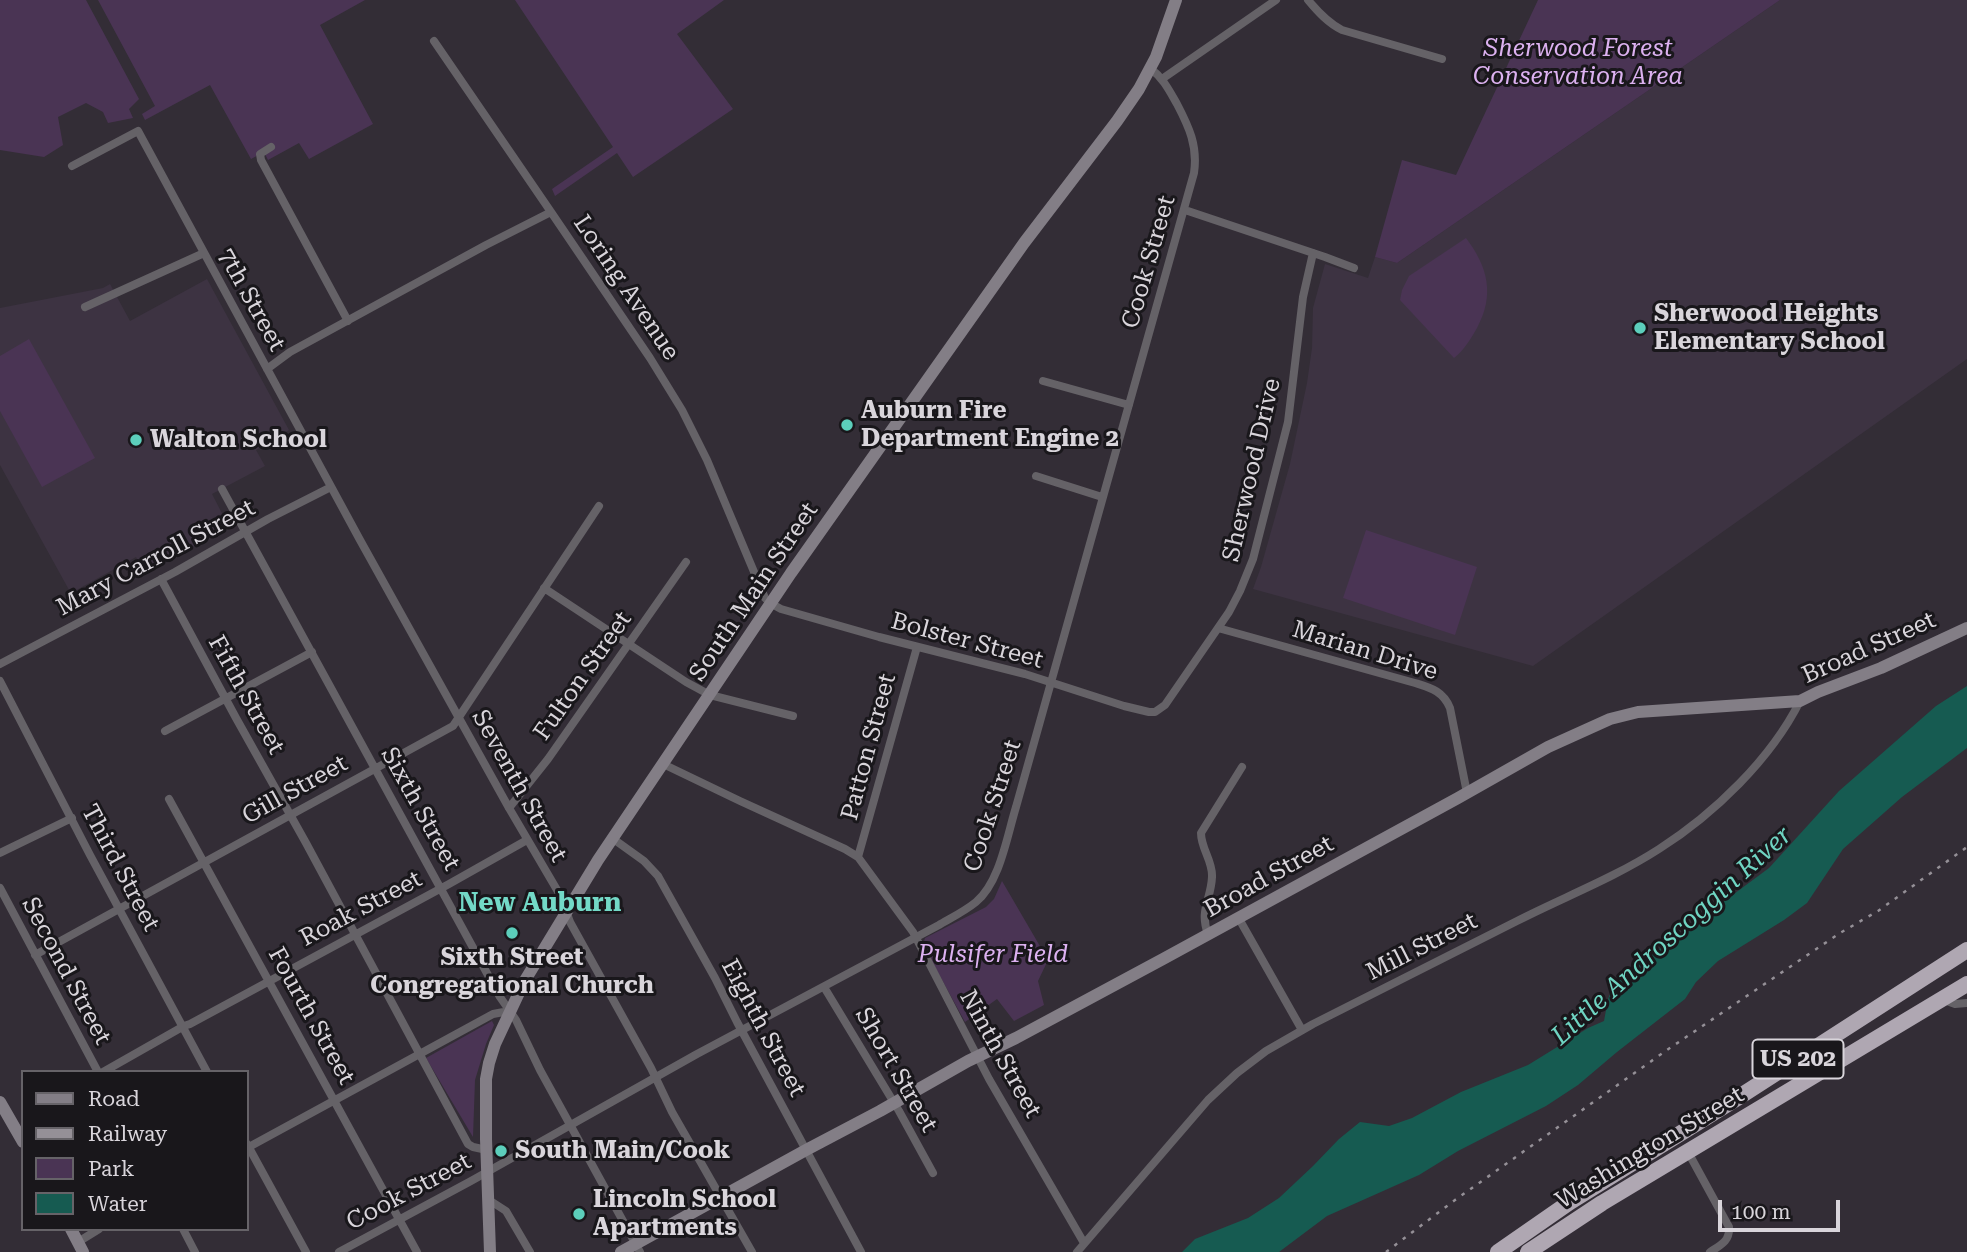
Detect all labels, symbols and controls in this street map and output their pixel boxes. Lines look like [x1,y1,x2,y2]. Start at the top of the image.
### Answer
park label: Sherwood Forest Conservation Area [1473,35,1683,91]
street label: Cook Street [1116,192,1182,332]
street label: Loring Avenue [567,210,685,366]
street label: 7th Street [211,244,291,356]
place label: Sherwood Heights Elementary School [1654,300,1885,356]
marker: Sherwood Heights Elementary School [1632,320,1648,336]
street label: Sherwood Drive [1217,376,1287,564]
place label: Auburn Fire Department Engine 2 [861,397,1119,453]
marker: Auburn Fire Department Engine 2 [839,417,855,433]
place label: Walton School [150,426,327,454]
marker: Walton School [128,432,144,448]
street label: Mary Carroll Street [52,494,260,622]
street label: South Main Street [684,497,824,687]
street label: Fulton Street [528,606,638,746]
street label: Broad Street [1798,606,1940,690]
street label: Bolster Street [888,607,1046,675]
street label: Marian Drive [1289,615,1441,687]
street label: Fifth Street [202,631,290,759]
street label: Patton Street [836,671,902,823]
street label: Seventh Street [465,705,573,867]
street label: Cook Street [958,736,1028,876]
street label: Sixth Street [374,742,466,876]
street label: Gill Street [237,749,353,831]
street label: Third Street [75,800,165,936]
water label: Little Androscoggin River [1546,820,1798,1052]
street label: Broad Street [1199,830,1339,924]
street label: Roak Street [295,865,427,953]
district label: New Auburn [459,887,621,919]
street label: Second Street [15,892,117,1050]
street label: Mill Street [1362,907,1482,987]
marker: Sixth Street Congregational Church [504,925,520,941]
park label: Pulsifer Field [918,941,1068,969]
street label: Fourth Street [261,942,361,1090]
place label: Sixth Street Congregational Church [370,944,654,1000]
street label: Eighth Street [715,954,811,1102]
street label: Ninth Street [953,985,1047,1123]
street label: Short Street [849,1002,943,1138]
road number: US 202 [1752,1040,1843,1078]
legend [21,1070,248,1231]
street label: Washington Street [1551,1080,1749,1216]
text: Road [88,1087,140,1111]
text: Railway [88,1122,167,1146]
place label: South Main/Cook [515,1137,730,1165]
marker: South Main/Cook [493,1143,509,1159]
street label: Cook Street [342,1147,476,1237]
text: Park [88,1157,134,1181]
place label: Lincoln School Apartments [593,1186,776,1242]
scale bar [1722,1186,1844,1230]
text: Water [88,1192,147,1216]
text: 100 m [1731,1200,1791,1224]
marker: Lincoln School Apartments [571,1206,587,1222]

